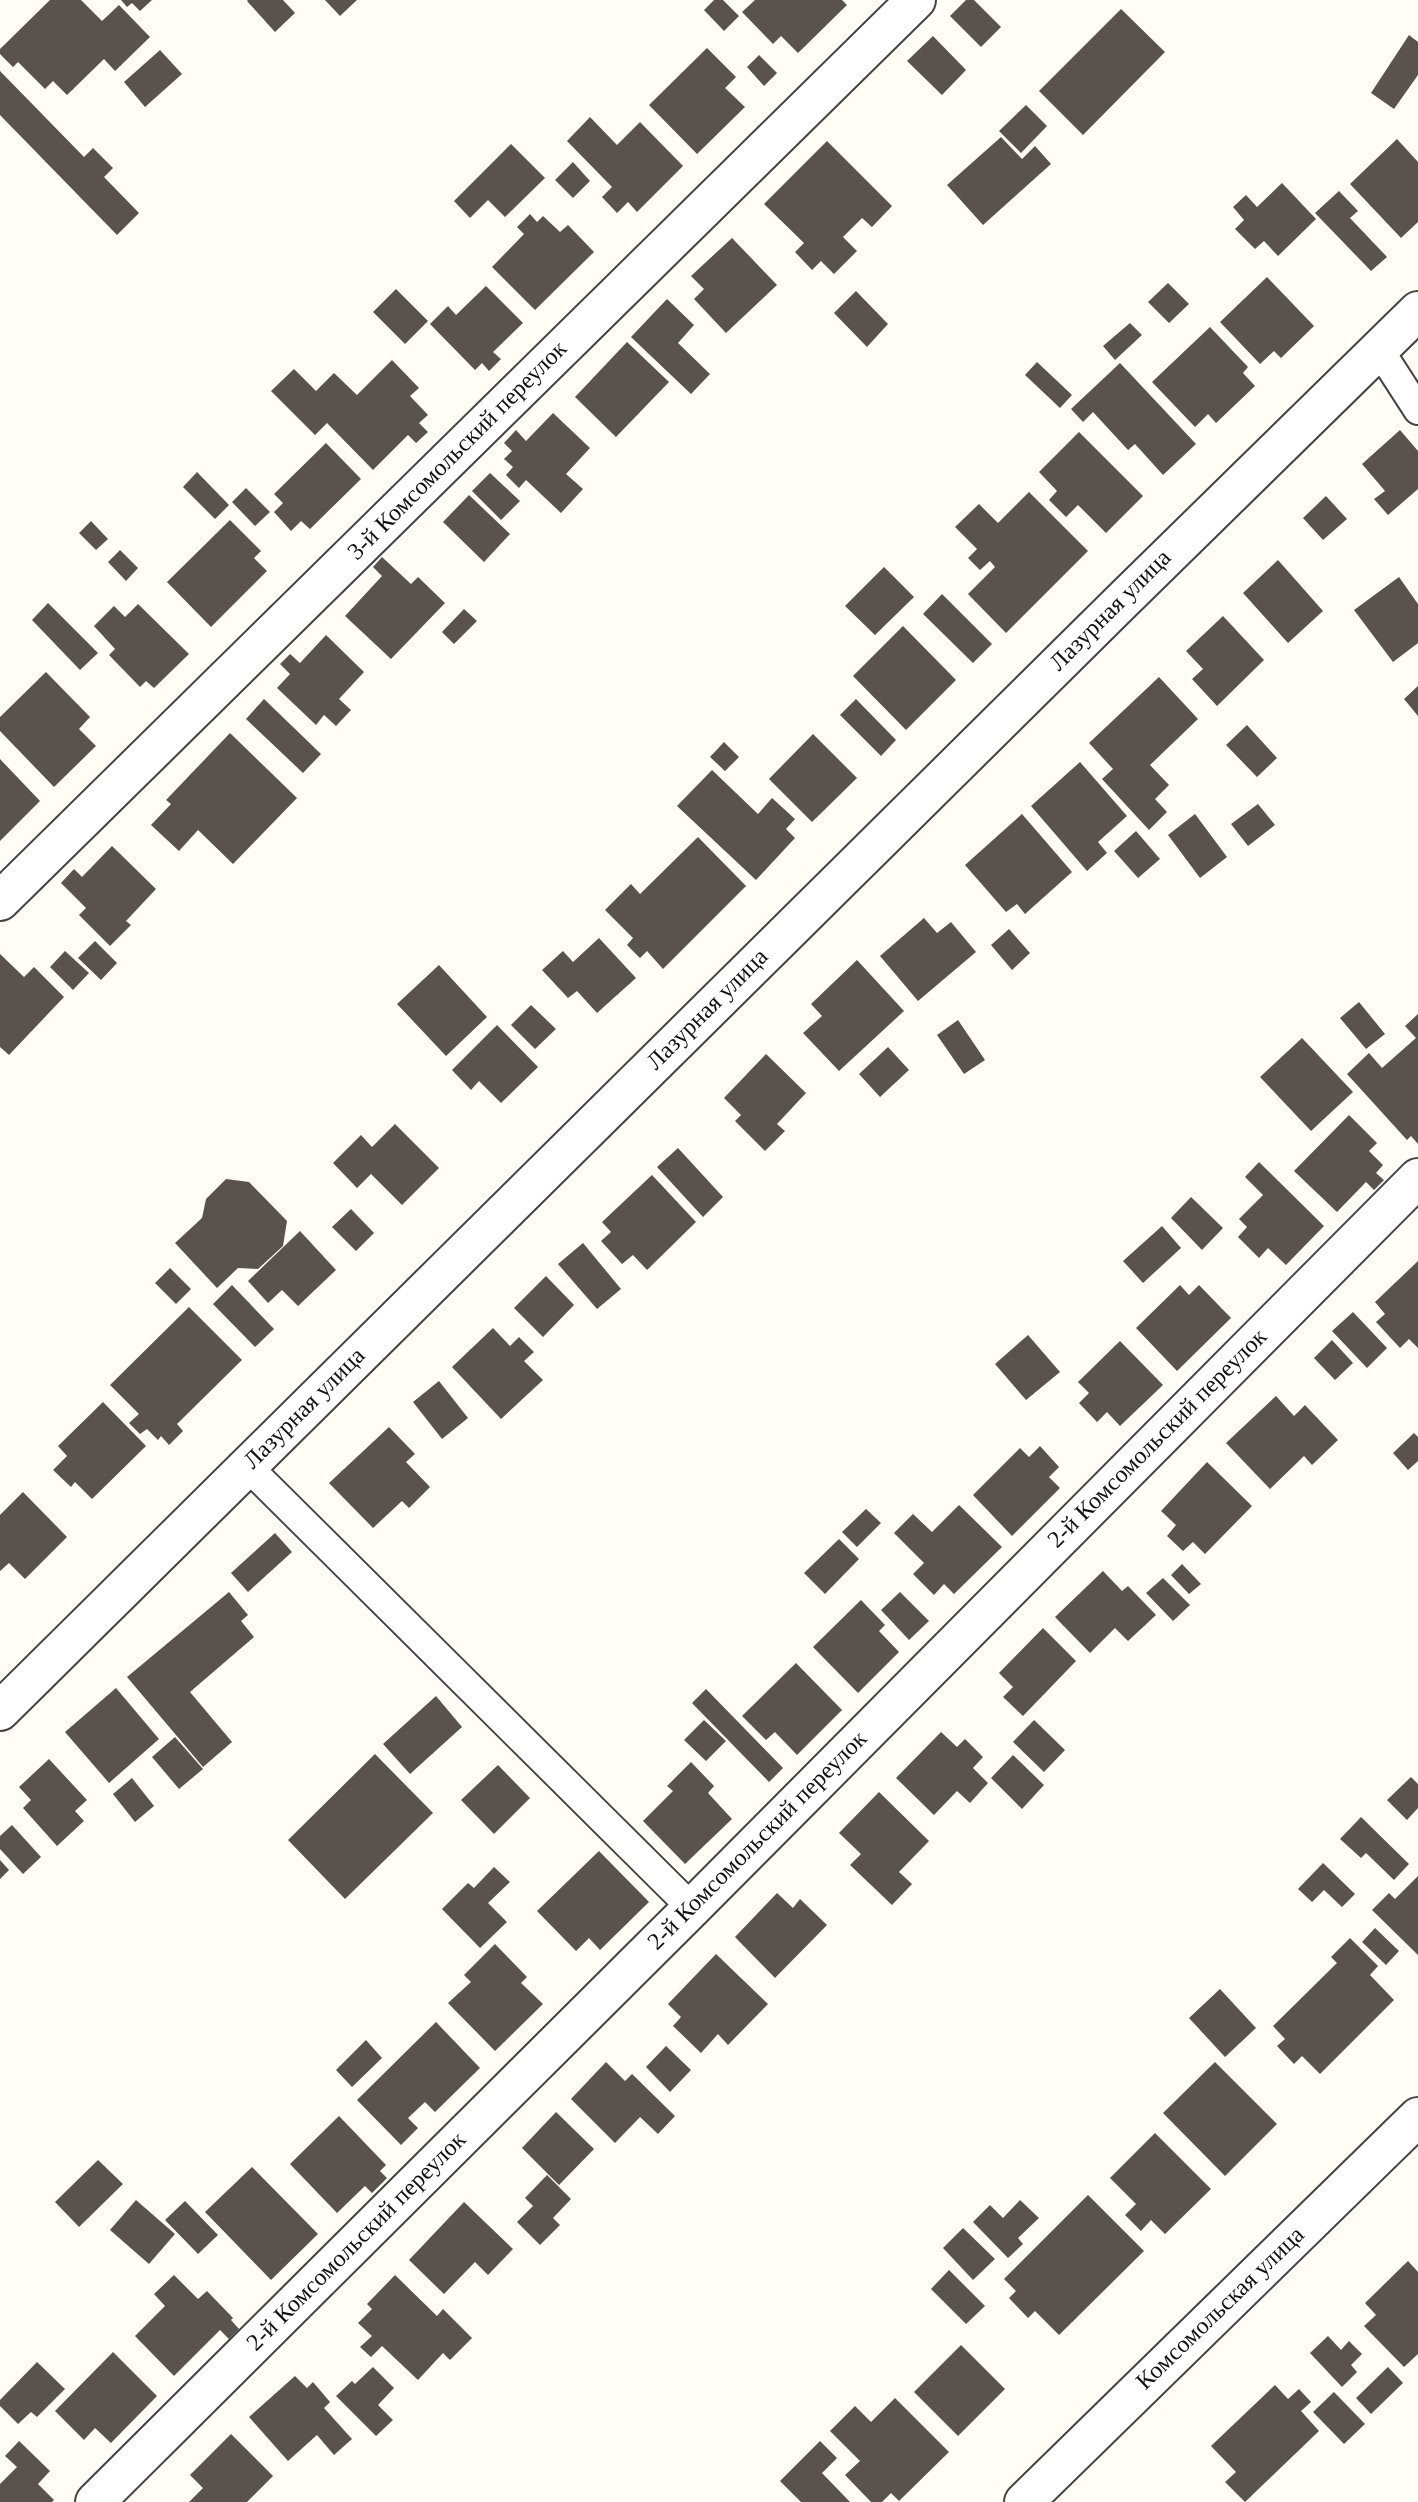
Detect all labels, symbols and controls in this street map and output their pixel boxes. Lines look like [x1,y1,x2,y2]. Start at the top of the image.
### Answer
street label: 3-й Комсомольский переулок [342,335,574,567]
street label: Лазурная улица [1044,544,1178,678]
street label: Лазурная улица [641,943,775,1077]
street label: 2-й Комсомольский переулок [1042,1323,1274,1555]
street label: Лазурная улица [238,1342,372,1476]
street label: 2-й Комсомольский переулок [642,1725,874,1957]
street label: 2-й Комсомольский переулок [241,2126,473,2358]
street label: Комсомольская улица [1131,2221,1311,2397]

